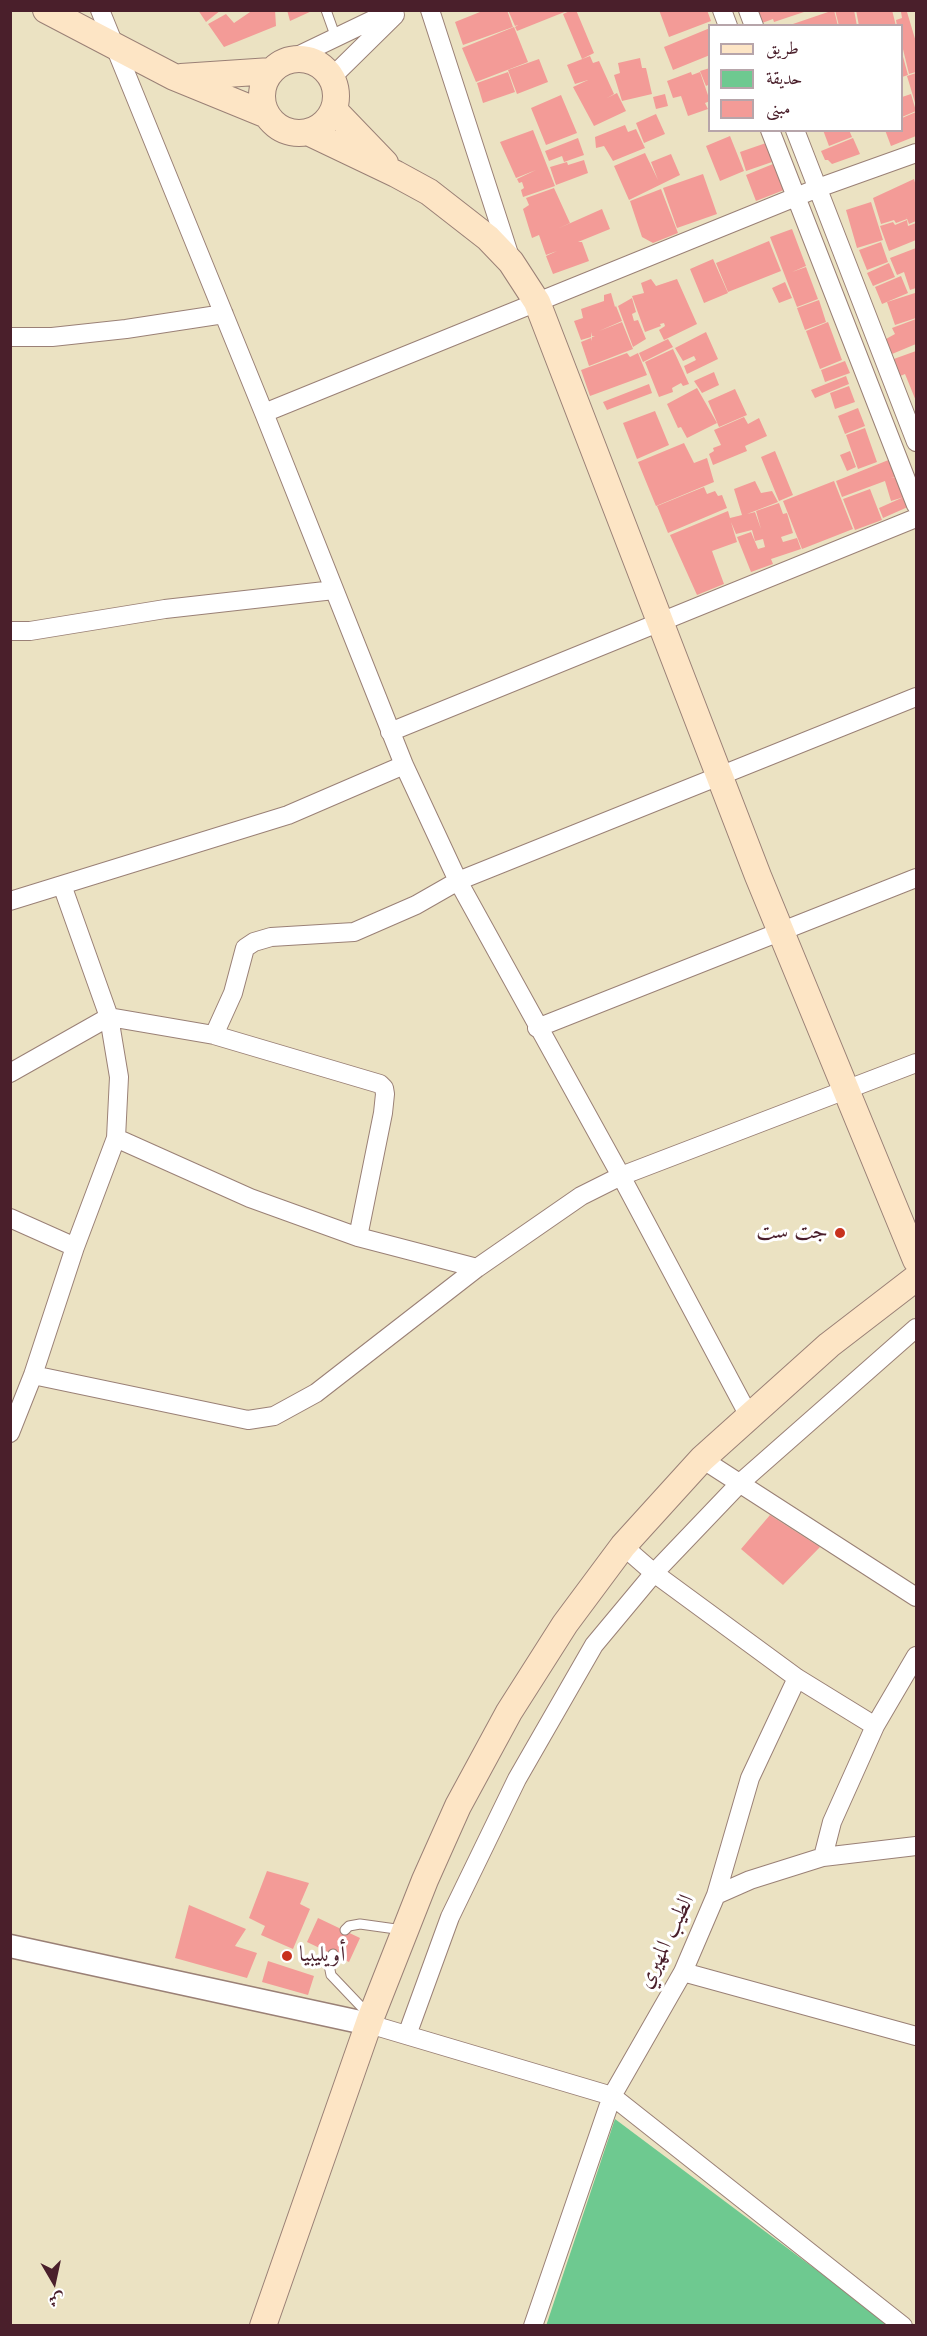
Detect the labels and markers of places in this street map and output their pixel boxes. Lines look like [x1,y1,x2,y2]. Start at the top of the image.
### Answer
place label: جت ست [756,1220,828,1246]
marker: جت ست [833,1226,847,1240]
place label: أويليبيا [299,1943,345,1969]
marker: أويليبيا [280,1949,294,1963]

